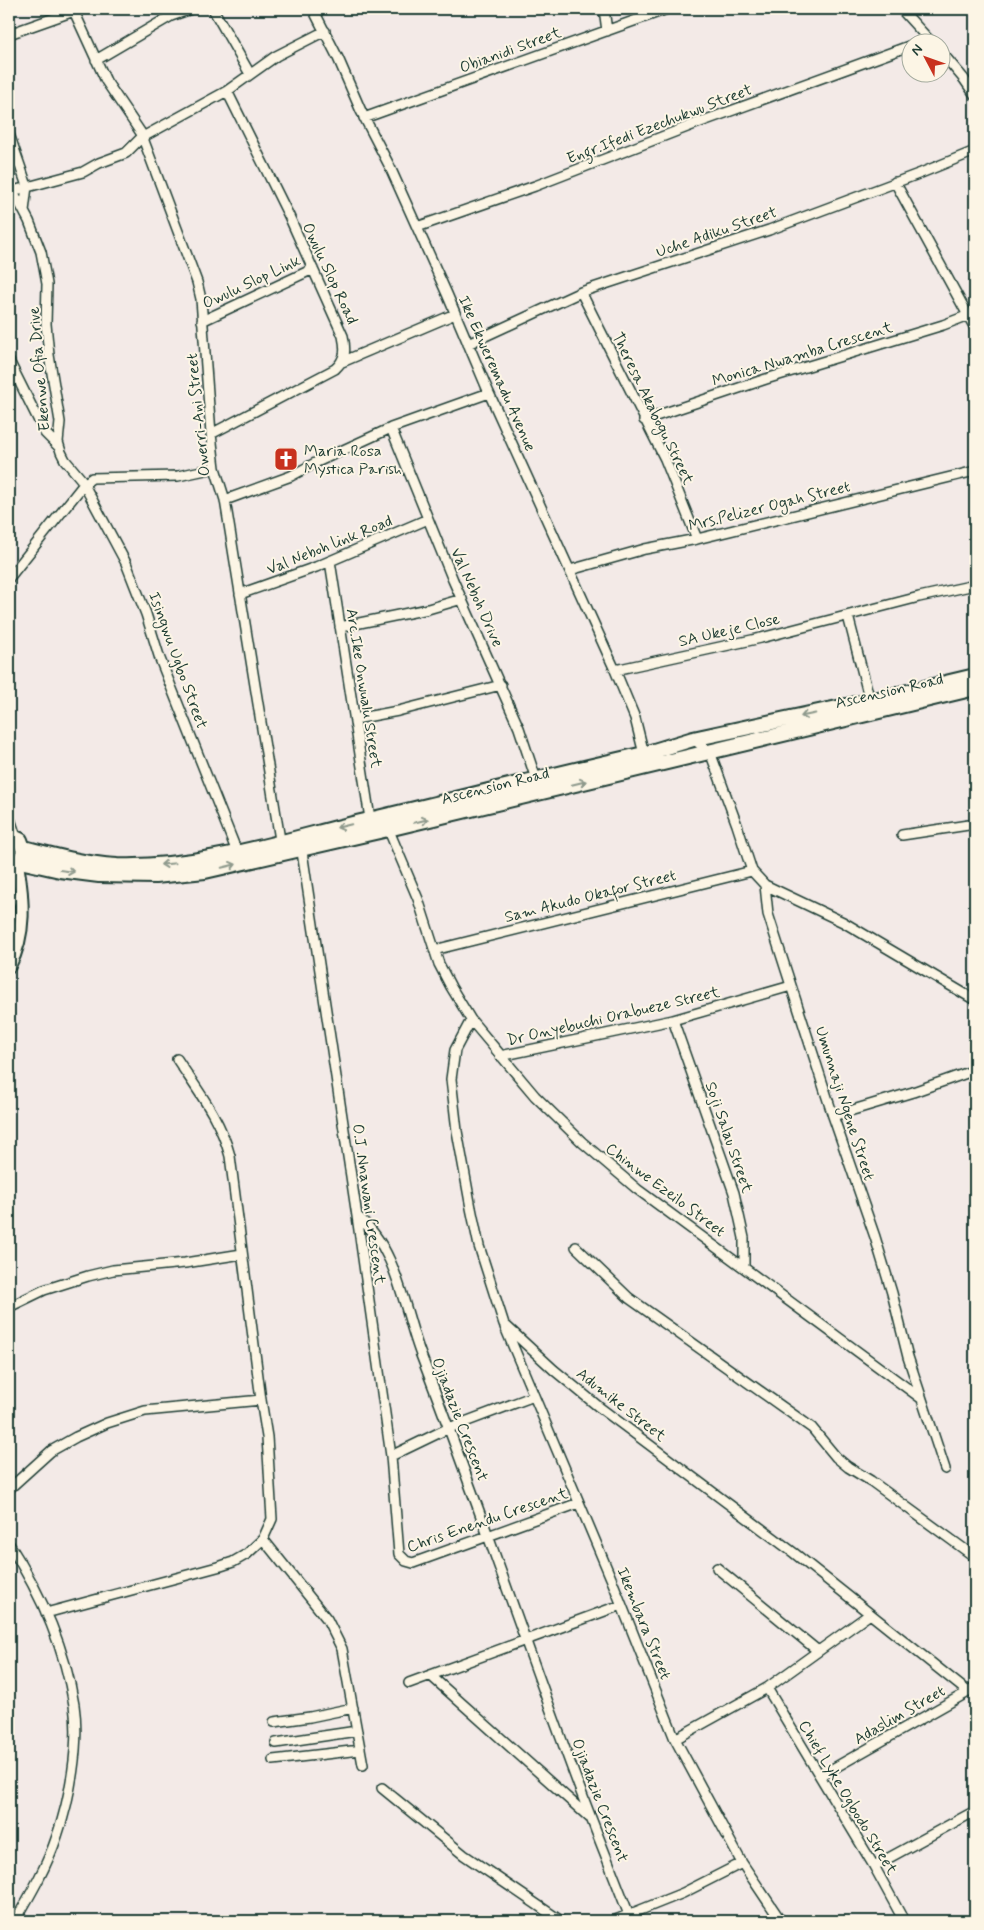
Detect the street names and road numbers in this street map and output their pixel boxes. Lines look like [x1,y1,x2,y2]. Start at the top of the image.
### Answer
street label: Obianidi Street [457,22,565,79]
street label: Engr.Ifedi Ezechukwu Street [564,79,756,170]
street label: Uche Adiku Street [653,202,780,263]
street label: Owulu Slop Road [297,219,362,328]
street label: Owulu Slop Link [199,250,304,314]
street label: Ike Ekweremadu Avenue [453,292,540,455]
street label: Ekenwe Ofia Drive [24,305,55,432]
street label: Monica Nwamba Crescent [710,317,896,392]
street label: Theresa Akabogu Street [606,329,699,489]
street label: Owerri-Ani Street [182,352,215,477]
street label: Mrs.Pelizer Ogah Street [686,476,853,538]
street label: Val Neboh link Road [264,511,395,580]
street label: Val Neboh Drive [445,545,508,651]
street label: Isingwu Ugbo Street [142,589,212,733]
street label: Arc.Ike Onwualu Street [341,607,387,770]
street label: SA Ukeje Close [677,609,782,652]
street label: Ascension Road [833,669,946,714]
street label: Ascension Road [439,763,551,810]
street label: Sam Akudo Okafor Street [502,865,679,930]
street label: Dr Onyebuchi Orabueze Street [505,982,722,1051]
street label: Umunnaji Ngene Street [809,1024,879,1184]
street label: Soji Salau Street [700,1079,758,1197]
street label: O.J .Nnawani Crescent [347,1122,390,1287]
street label: Chinwe Ezeilo Street [601,1138,729,1242]
street label: Ojiadazie Crescent [426,1355,493,1485]
street label: Adumike Street [572,1364,671,1447]
street label: Chris Enendu Crescent [404,1483,571,1558]
street label: Ikembara Street [611,1564,676,1683]
street label: Adaslim Street [850,1681,949,1750]
street label: Chief Lyke Ogbodo Street [793,1717,903,1879]
street label: Ojiadazie Crescent [566,1736,633,1866]

